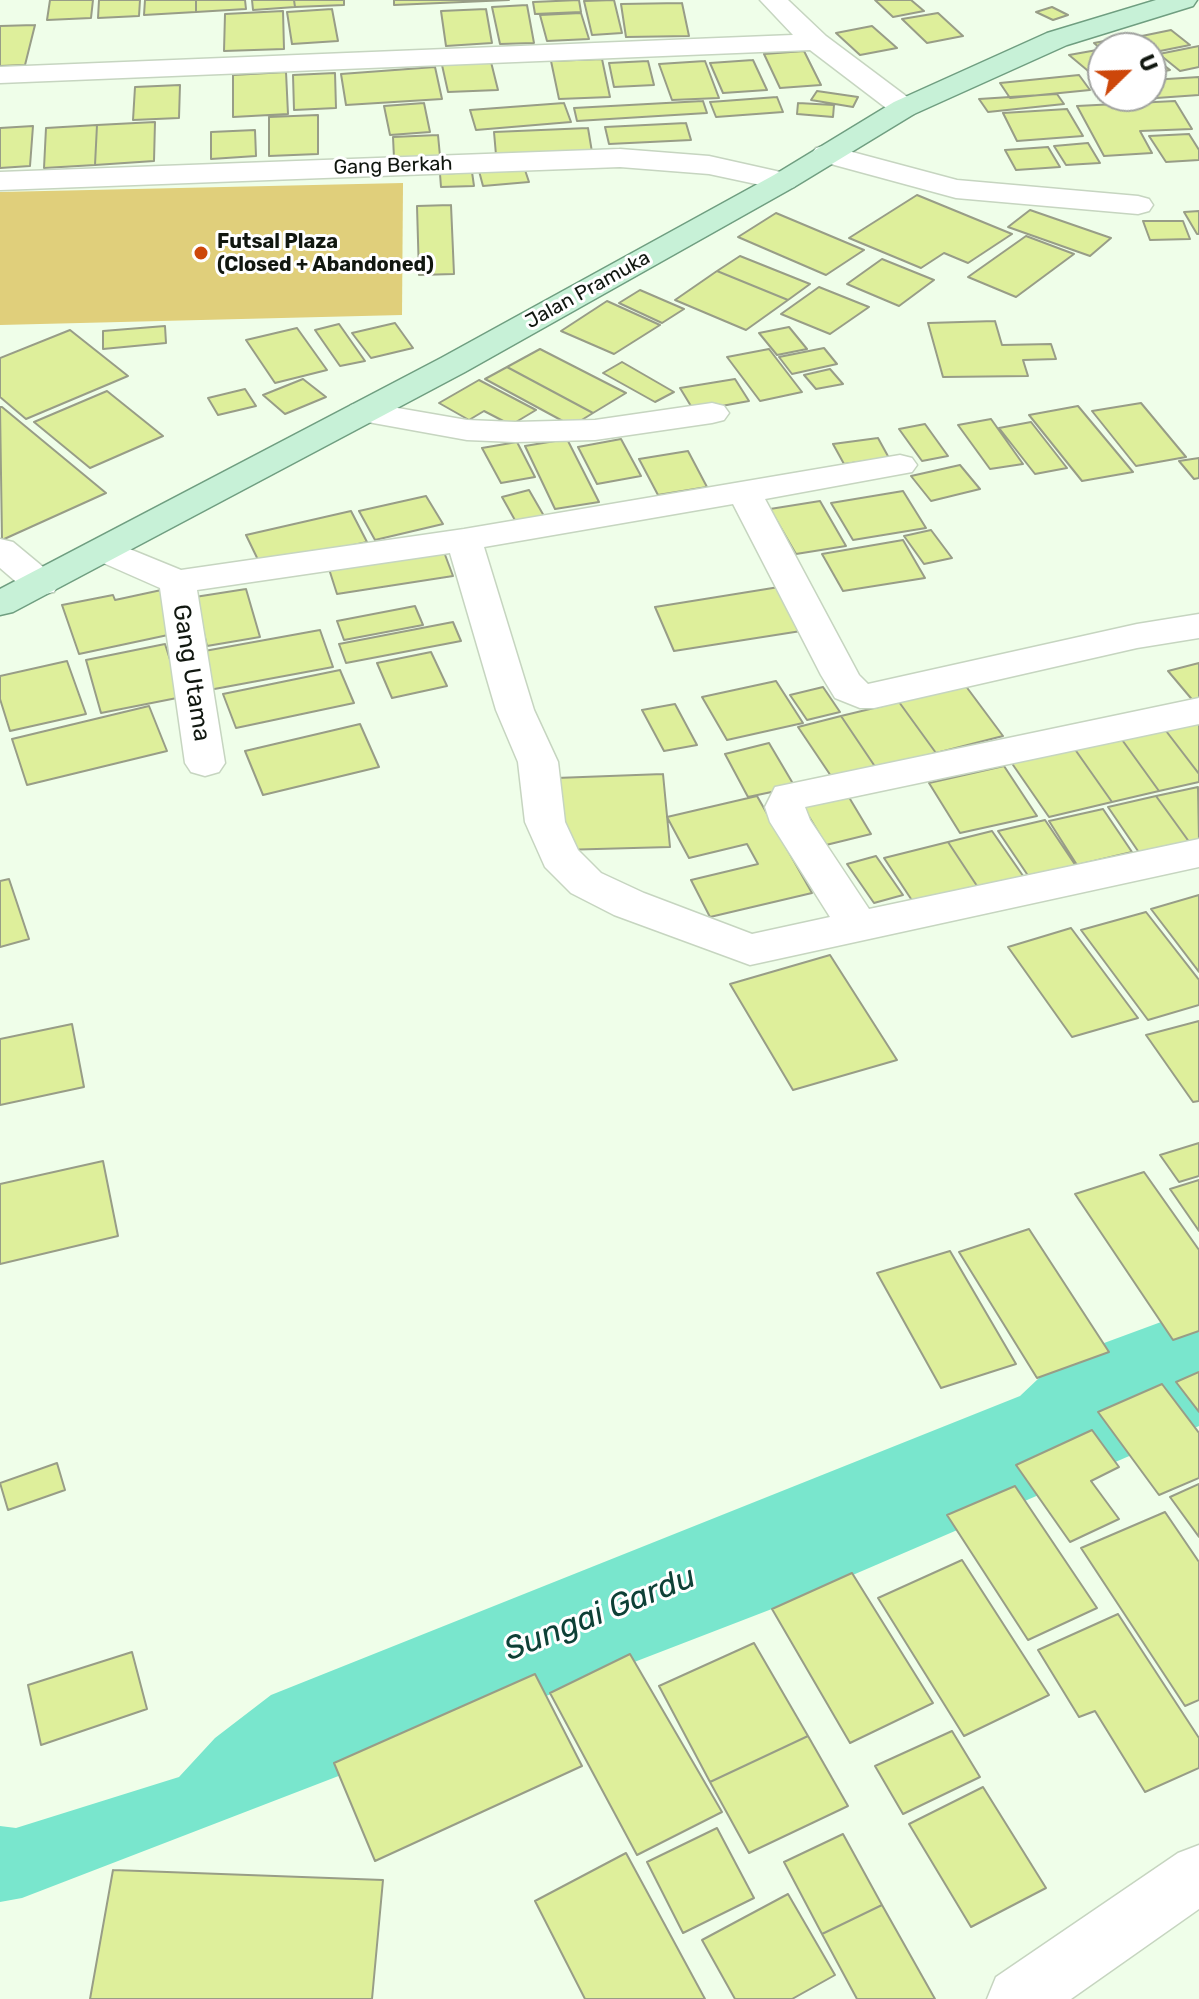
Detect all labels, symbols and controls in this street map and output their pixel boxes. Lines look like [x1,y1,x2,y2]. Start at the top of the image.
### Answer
north arrow [1087,32,1167,112]
text: U [1132,51,1163,76]
street label: Gang Berkah [333,152,453,180]
place label: Futsal Plaza (Closed + Abandoned) [217,230,434,277]
marker: Futsal Plaza (Closed + Abandoned) [192,244,210,262]
street label: Jalan Pramuka [521,246,655,334]
street label: Gang Utama [166,602,216,744]
water label: Sungai Gardu [499,1558,701,1670]

